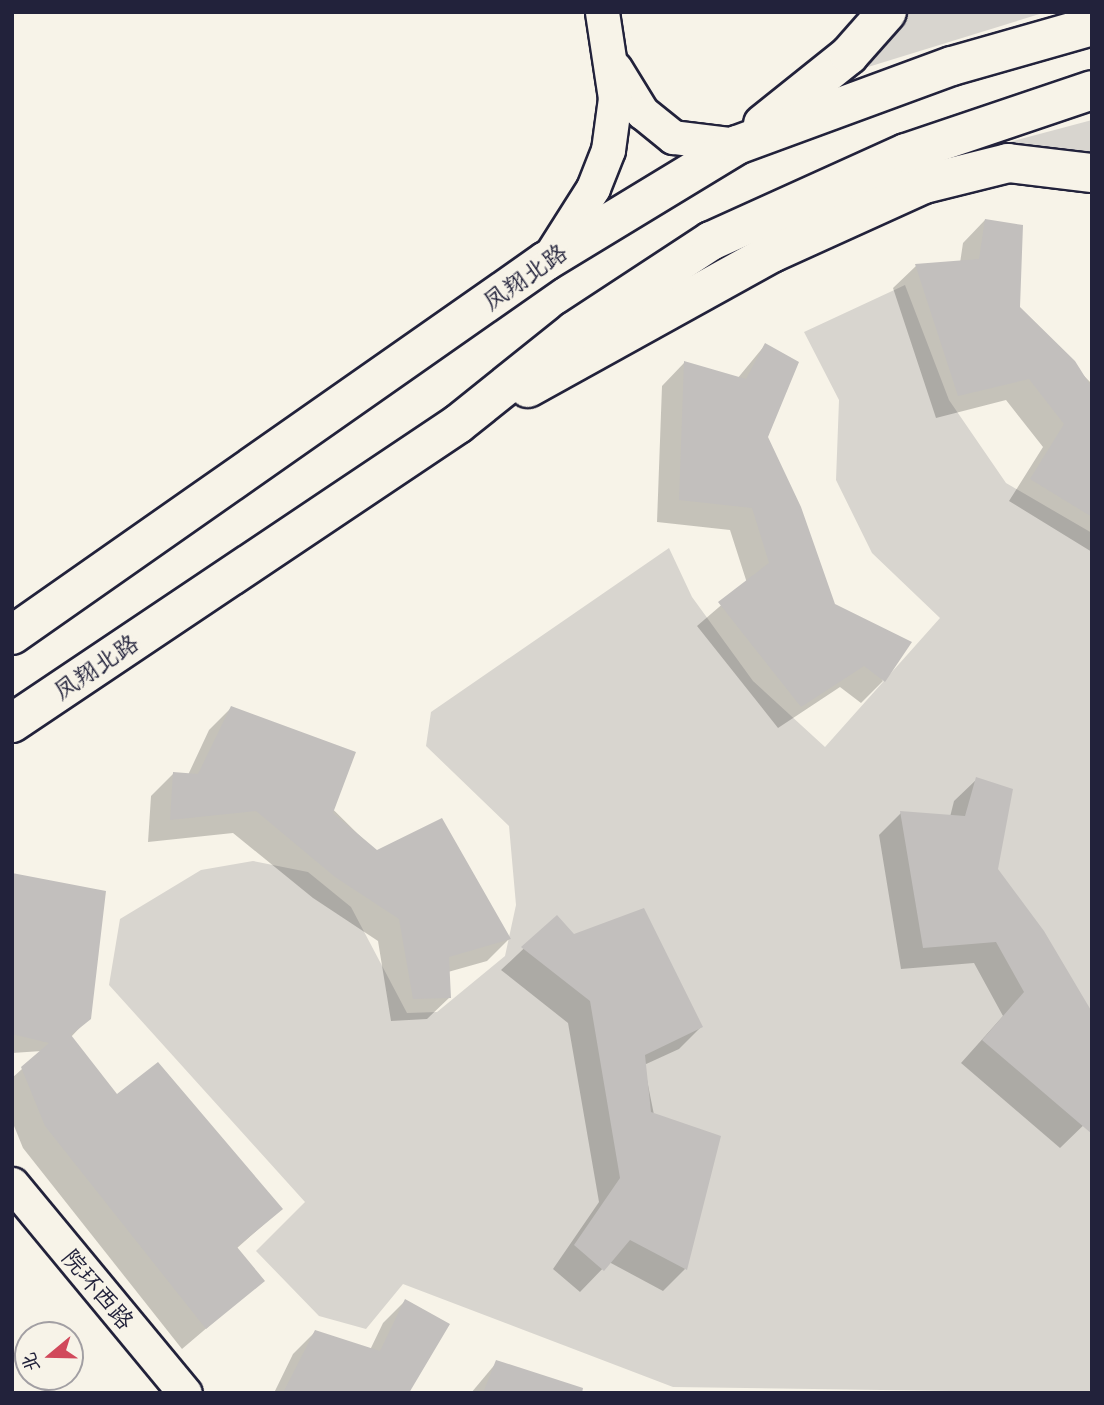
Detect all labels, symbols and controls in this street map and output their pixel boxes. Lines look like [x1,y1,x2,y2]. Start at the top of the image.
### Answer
street label: 凤翔北路 [477,238,573,316]
street label: 凤翔北路 [48,628,144,706]
street label: 院环西路 [56,1243,140,1335]
north arrow [14,1321,84,1391]
text: 北 [17,1350,45,1375]

